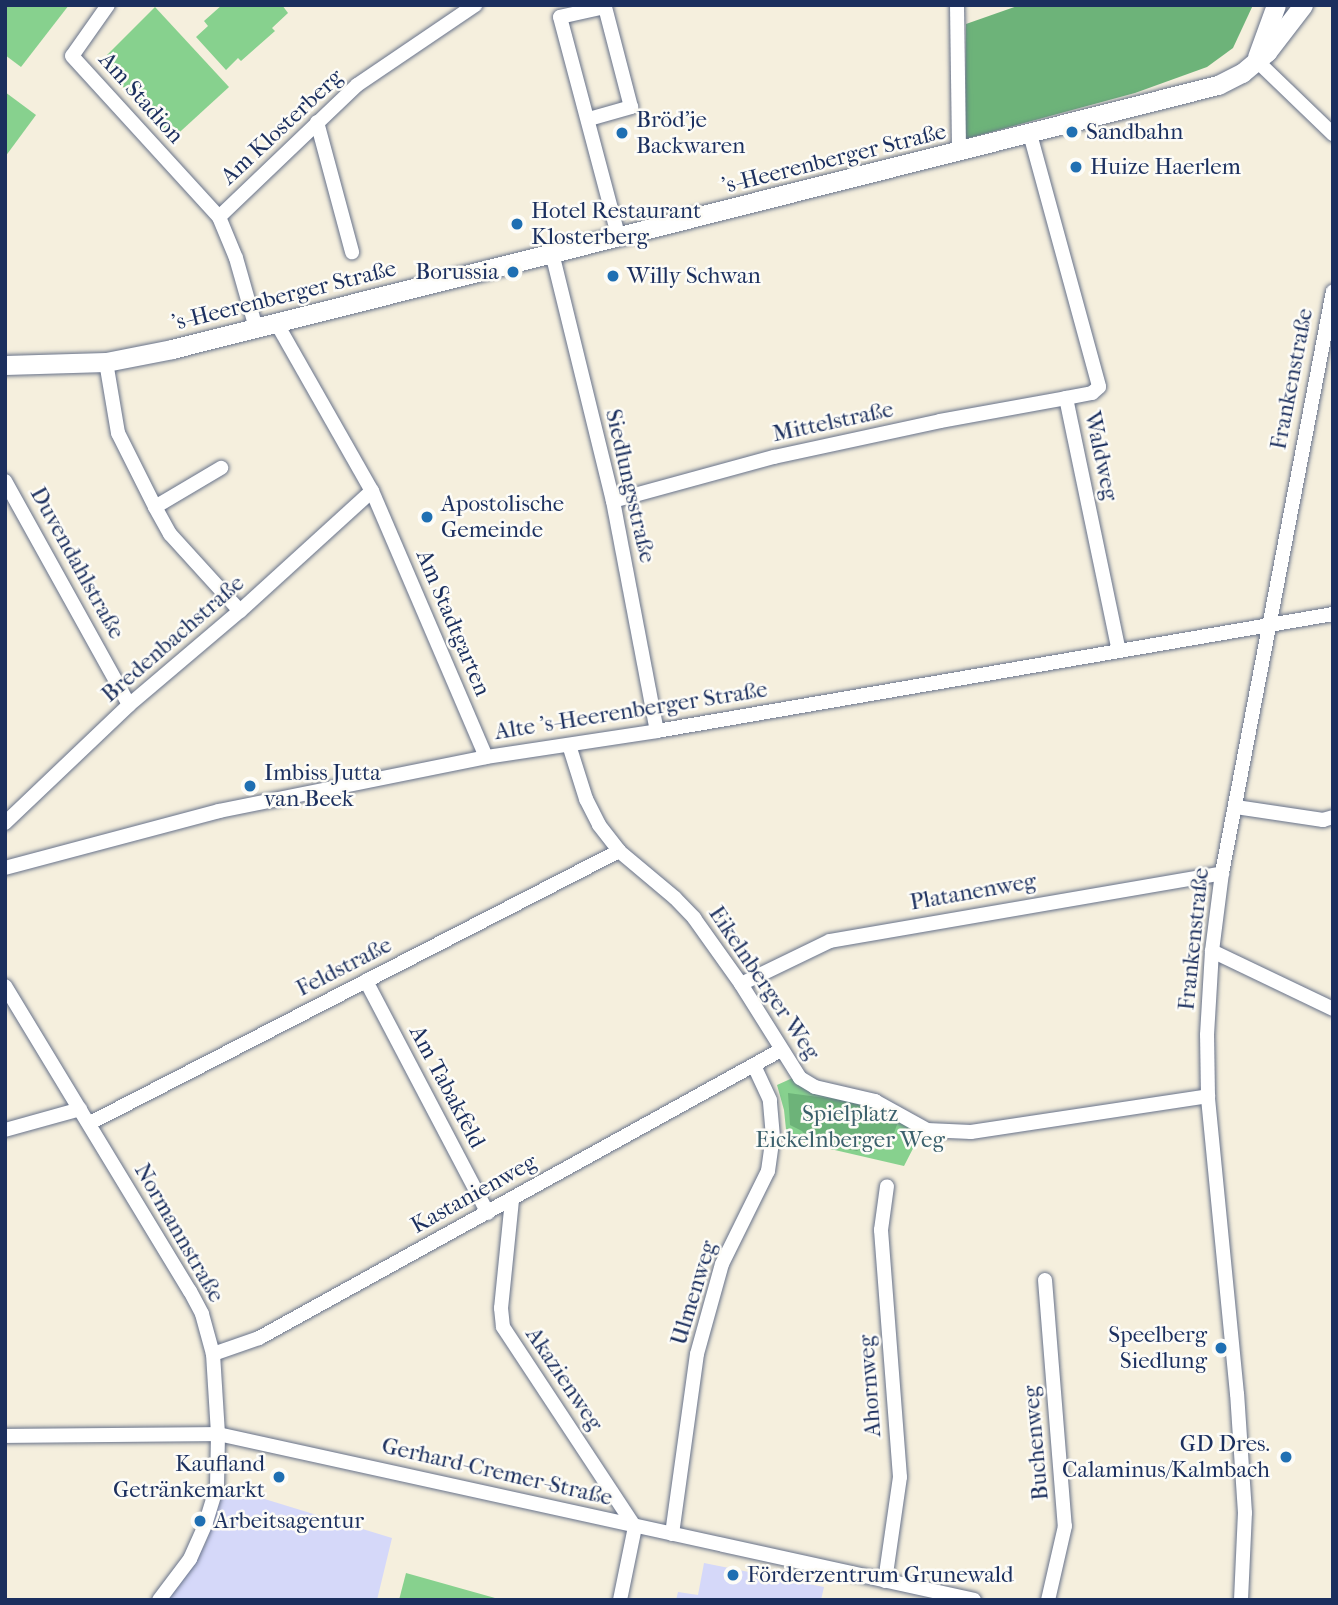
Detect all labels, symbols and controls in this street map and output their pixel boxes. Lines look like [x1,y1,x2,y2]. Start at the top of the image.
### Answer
street label: Am Stadion [93,47,189,149]
street label: Am Klosterberg [215,63,349,191]
place label: Bröd'je Backwaren [636,106,745,160]
street label: 's-Heerenberger Straße [719,118,949,200]
place label: Sandbahn [1086,118,1183,146]
marker: Sandbahn [1064,124,1080,140]
marker: Bröd'je Backwaren [614,125,630,141]
place label: Huize Haerlem [1090,153,1241,181]
marker: Huize Haerlem [1068,159,1084,175]
place label: Hotel Restaurant Klosterberg [531,197,701,251]
marker: Hotel Restaurant Klosterberg [509,216,525,232]
street label: 's-Heerenberger Straße [169,255,399,337]
place label: Borussia [415,258,499,286]
place label: Willy Schwan [627,262,761,290]
marker: Borussia [505,264,521,280]
marker: Willy Schwan [605,268,621,284]
street label: Frankenstraße [1265,306,1319,452]
street label: Mittelstraße [770,396,896,448]
street label: Siedlungsstraße [599,407,661,565]
street label: Waldweg [1078,409,1124,503]
street label: Duvendahlstraße [24,482,130,644]
place label: Apostolische Gemeinde [441,490,564,544]
marker: Apostolische Gemeinde [419,509,435,525]
street label: Am Stadtgarten [410,546,496,700]
street label: Bredenbachstraße [96,570,250,708]
street label: Alte 's-Heerenberger Straße [493,676,769,746]
place label: Imbiss Jutta van Beek [264,759,381,813]
marker: Imbiss Jutta van Beek [242,778,258,794]
street label: Frankenstraße [1173,866,1215,1012]
street label: Platanenweg [908,867,1038,917]
street label: Eikelnberger Weg [702,901,826,1065]
street label: Feldstraße [292,931,396,1003]
street label: Am Tabakfeld [403,1021,491,1153]
park label: Spielplatz Eickelnberger Weg [755,1100,945,1154]
street label: Kastanienweg [406,1148,542,1240]
street label: Normannstraße [128,1159,230,1307]
street label: Ulmenweg [665,1237,723,1349]
place label: Speelberg Siedlung [1108,1321,1207,1375]
street label: Akazienweg [519,1322,609,1436]
street label: Ahornweg [853,1334,887,1438]
marker: Speelberg Siedlung [1213,1340,1229,1356]
street label: Buchenweg [1017,1384,1055,1502]
place label: GD Dres. Calaminus/Kalmbach [1062,1430,1270,1484]
street label: Gerhard-Cremer-Straße [379,1432,615,1512]
marker: GD Dres. Calaminus/Kalmbach [1276,1447,1296,1467]
place label: Kaufland Getränkemarkt [113,1450,265,1504]
marker: Kaufland Getränkemarkt [271,1469,287,1485]
place label: Arbeitsagentur [214,1507,364,1535]
marker: Arbeitsagentur [192,1513,208,1529]
place label: Förderzentrum Grunewald [747,1561,1014,1589]
marker: Förderzentrum Grunewald [725,1567,741,1583]

